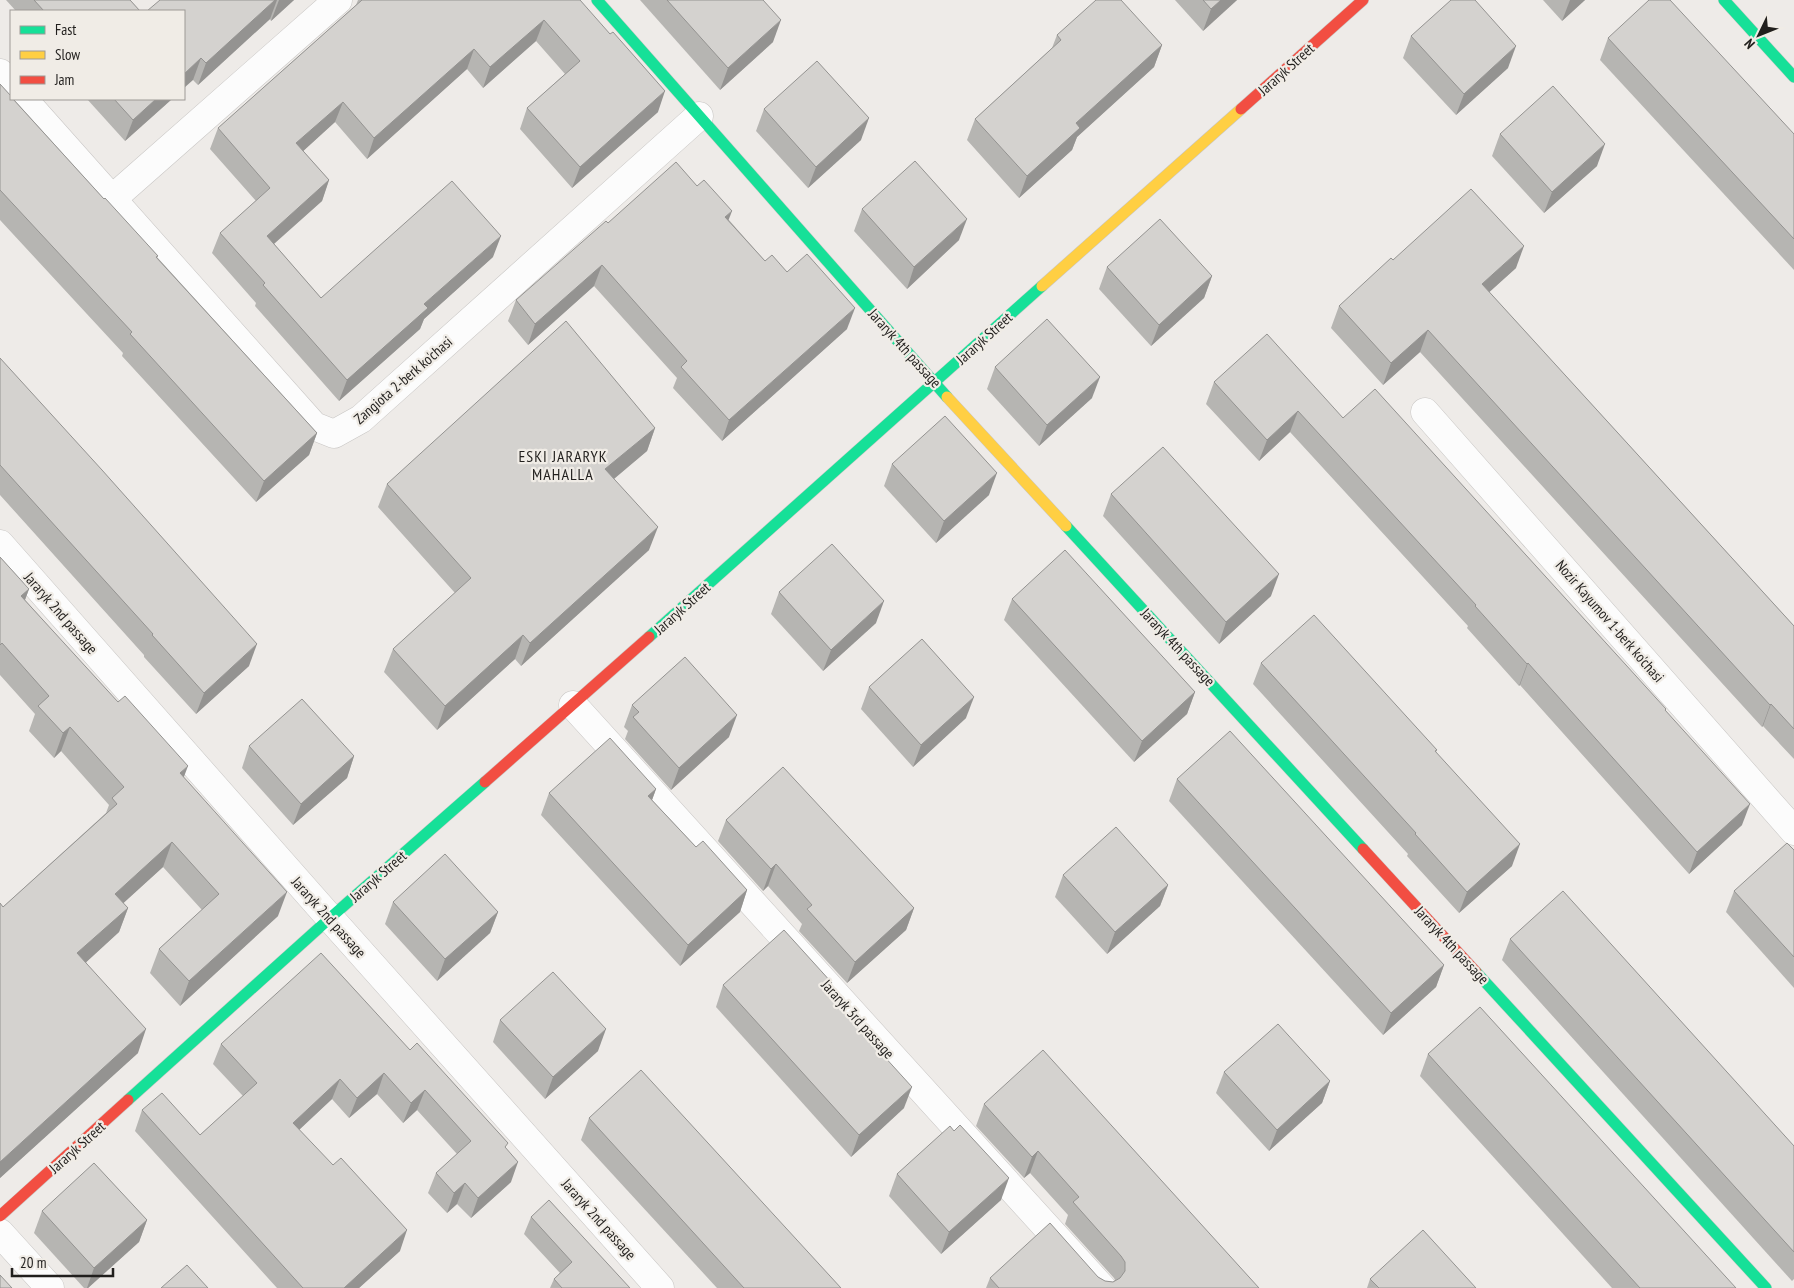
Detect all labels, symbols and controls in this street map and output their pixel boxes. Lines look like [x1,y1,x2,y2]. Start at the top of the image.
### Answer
legend [10,10,185,100]
north arrow [1734,10,1784,60]
text: Fast [55,20,76,39]
text: N [1740,35,1759,53]
street label: Jararyk Street [1253,39,1318,100]
text: Slow [55,45,80,64]
text: Jam [54,70,74,89]
street label: Jararyk 4th passage [864,304,946,392]
street label: Jararyk Street [951,308,1016,369]
street label: Zangiota 2-berk ko'chasi [350,332,456,428]
district label: ESKI JARARYK MAHALLA [518,446,608,484]
street label: Nozir Kayumov 1-berk ko'chasi [1552,556,1668,686]
street label: Jararyk 2nd passage [20,567,102,658]
street label: Jararyk Street [649,578,714,639]
street label: Jararyk 4th passage [1136,603,1219,690]
street label: Jararyk Street [345,846,410,907]
street label: Jararyk 2nd passage [287,872,370,961]
street label: Jararyk 4th passage [1410,901,1493,988]
street label: Jararyk 3rd passage [817,975,899,1063]
street label: Jararyk Street [44,1117,109,1178]
street label: Jararyk 2nd passage [557,1174,640,1263]
scale bar [12,1246,114,1278]
text: 20 m [20,1253,46,1272]

